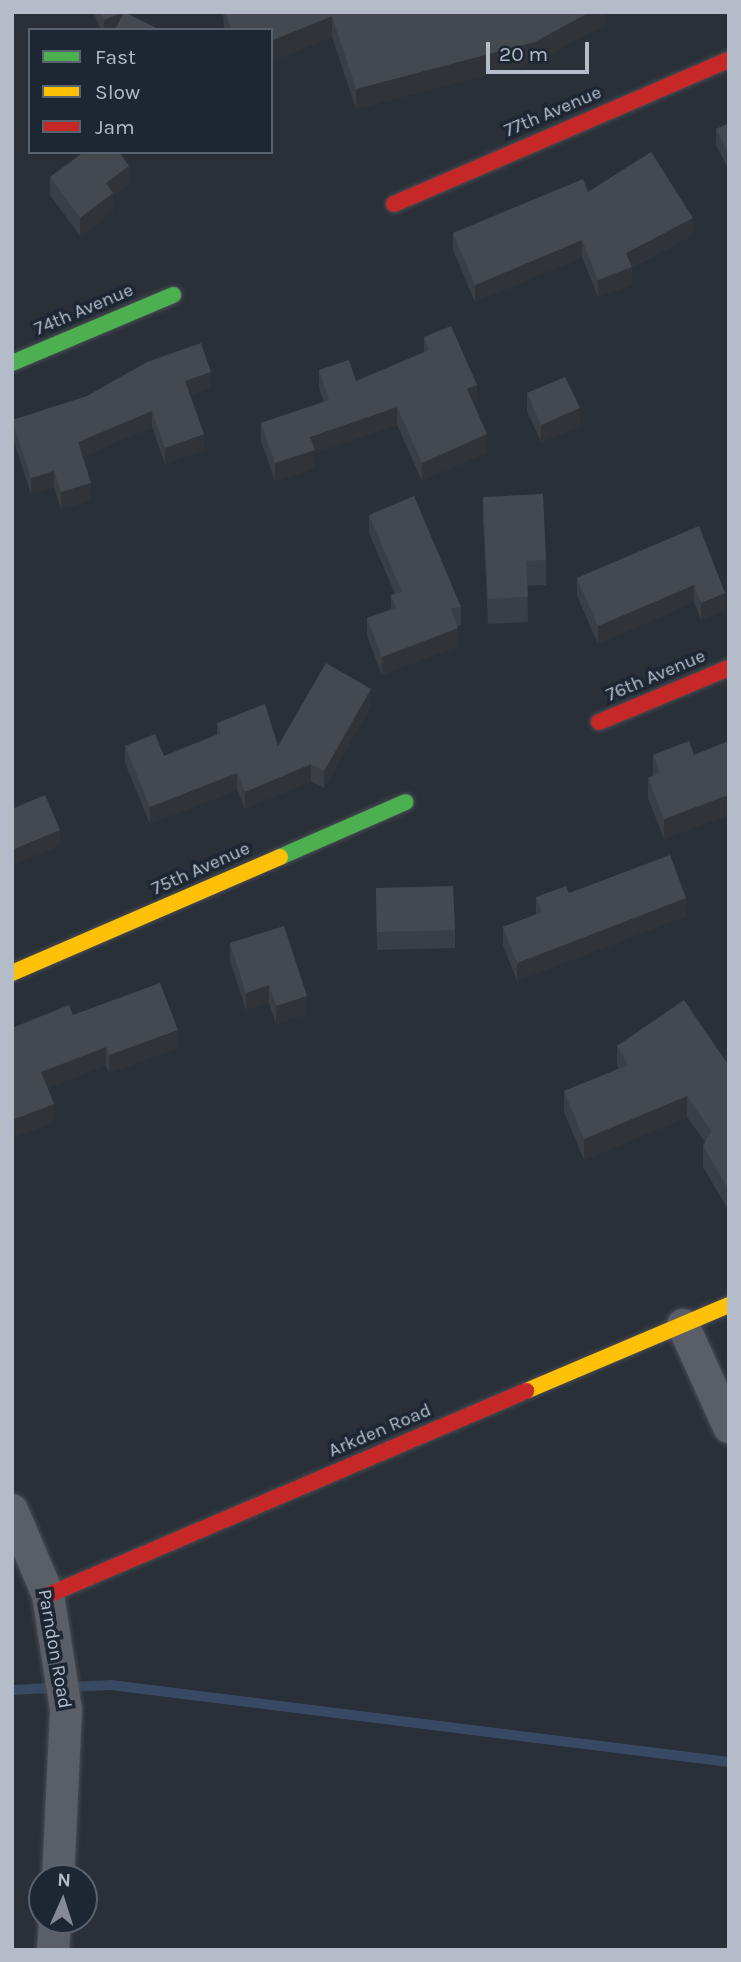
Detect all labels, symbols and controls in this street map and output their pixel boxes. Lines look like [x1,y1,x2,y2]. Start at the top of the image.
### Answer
legend [28,28,273,154]
scale bar [489,28,592,72]
text: 20 m [499,42,548,66]
text: Fast [95,45,136,69]
text: Slow [95,80,140,104]
street label: 77th Avenue [501,81,605,143]
text: Jam [95,115,135,139]
street label: 74th Avenue [31,279,137,341]
street label: 76th Avenue [603,645,709,707]
street label: 75th Avenue [148,837,254,901]
street label: Arkden Road [325,1399,435,1463]
street label: Parndon Road [32,1588,76,1710]
north arrow [28,1864,98,1934]
text: N [57,1869,71,1891]

